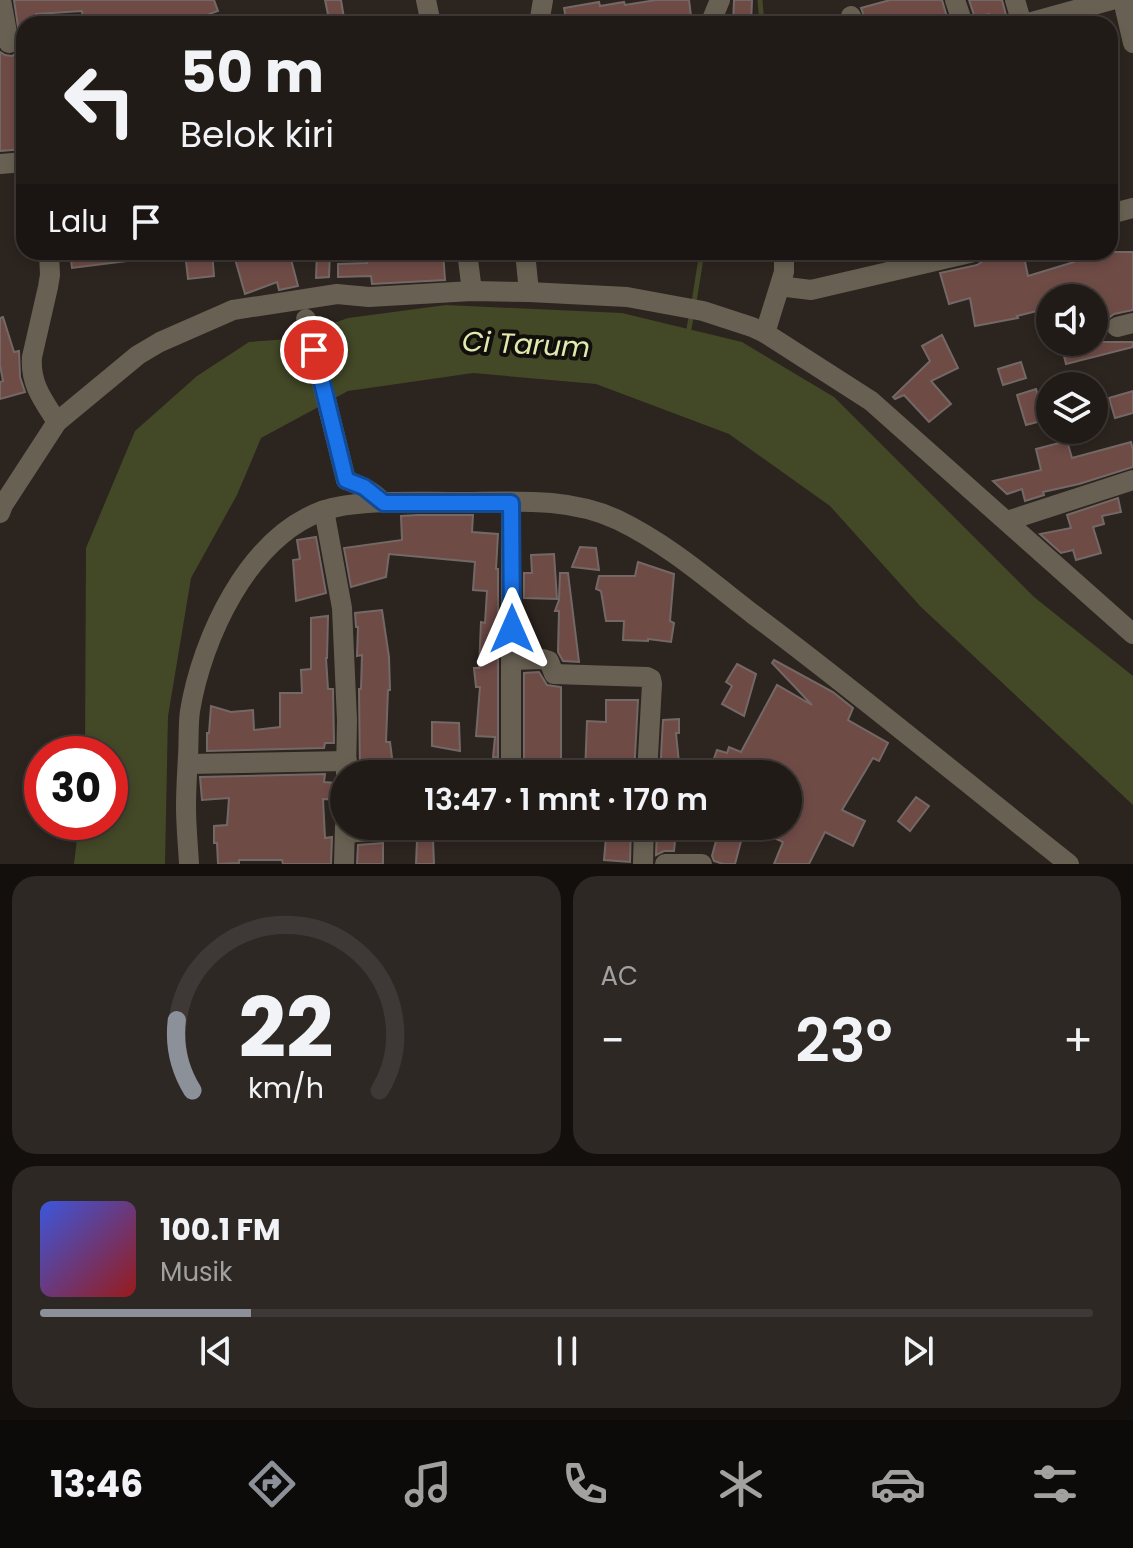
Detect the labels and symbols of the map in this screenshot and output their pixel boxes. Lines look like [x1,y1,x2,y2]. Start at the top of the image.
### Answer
pin [280,316,348,384]
water label: Ci Tarum [461,322,591,367]
position arrow [470,587,554,671]
speed limit sign: 30 [24,736,128,840]

